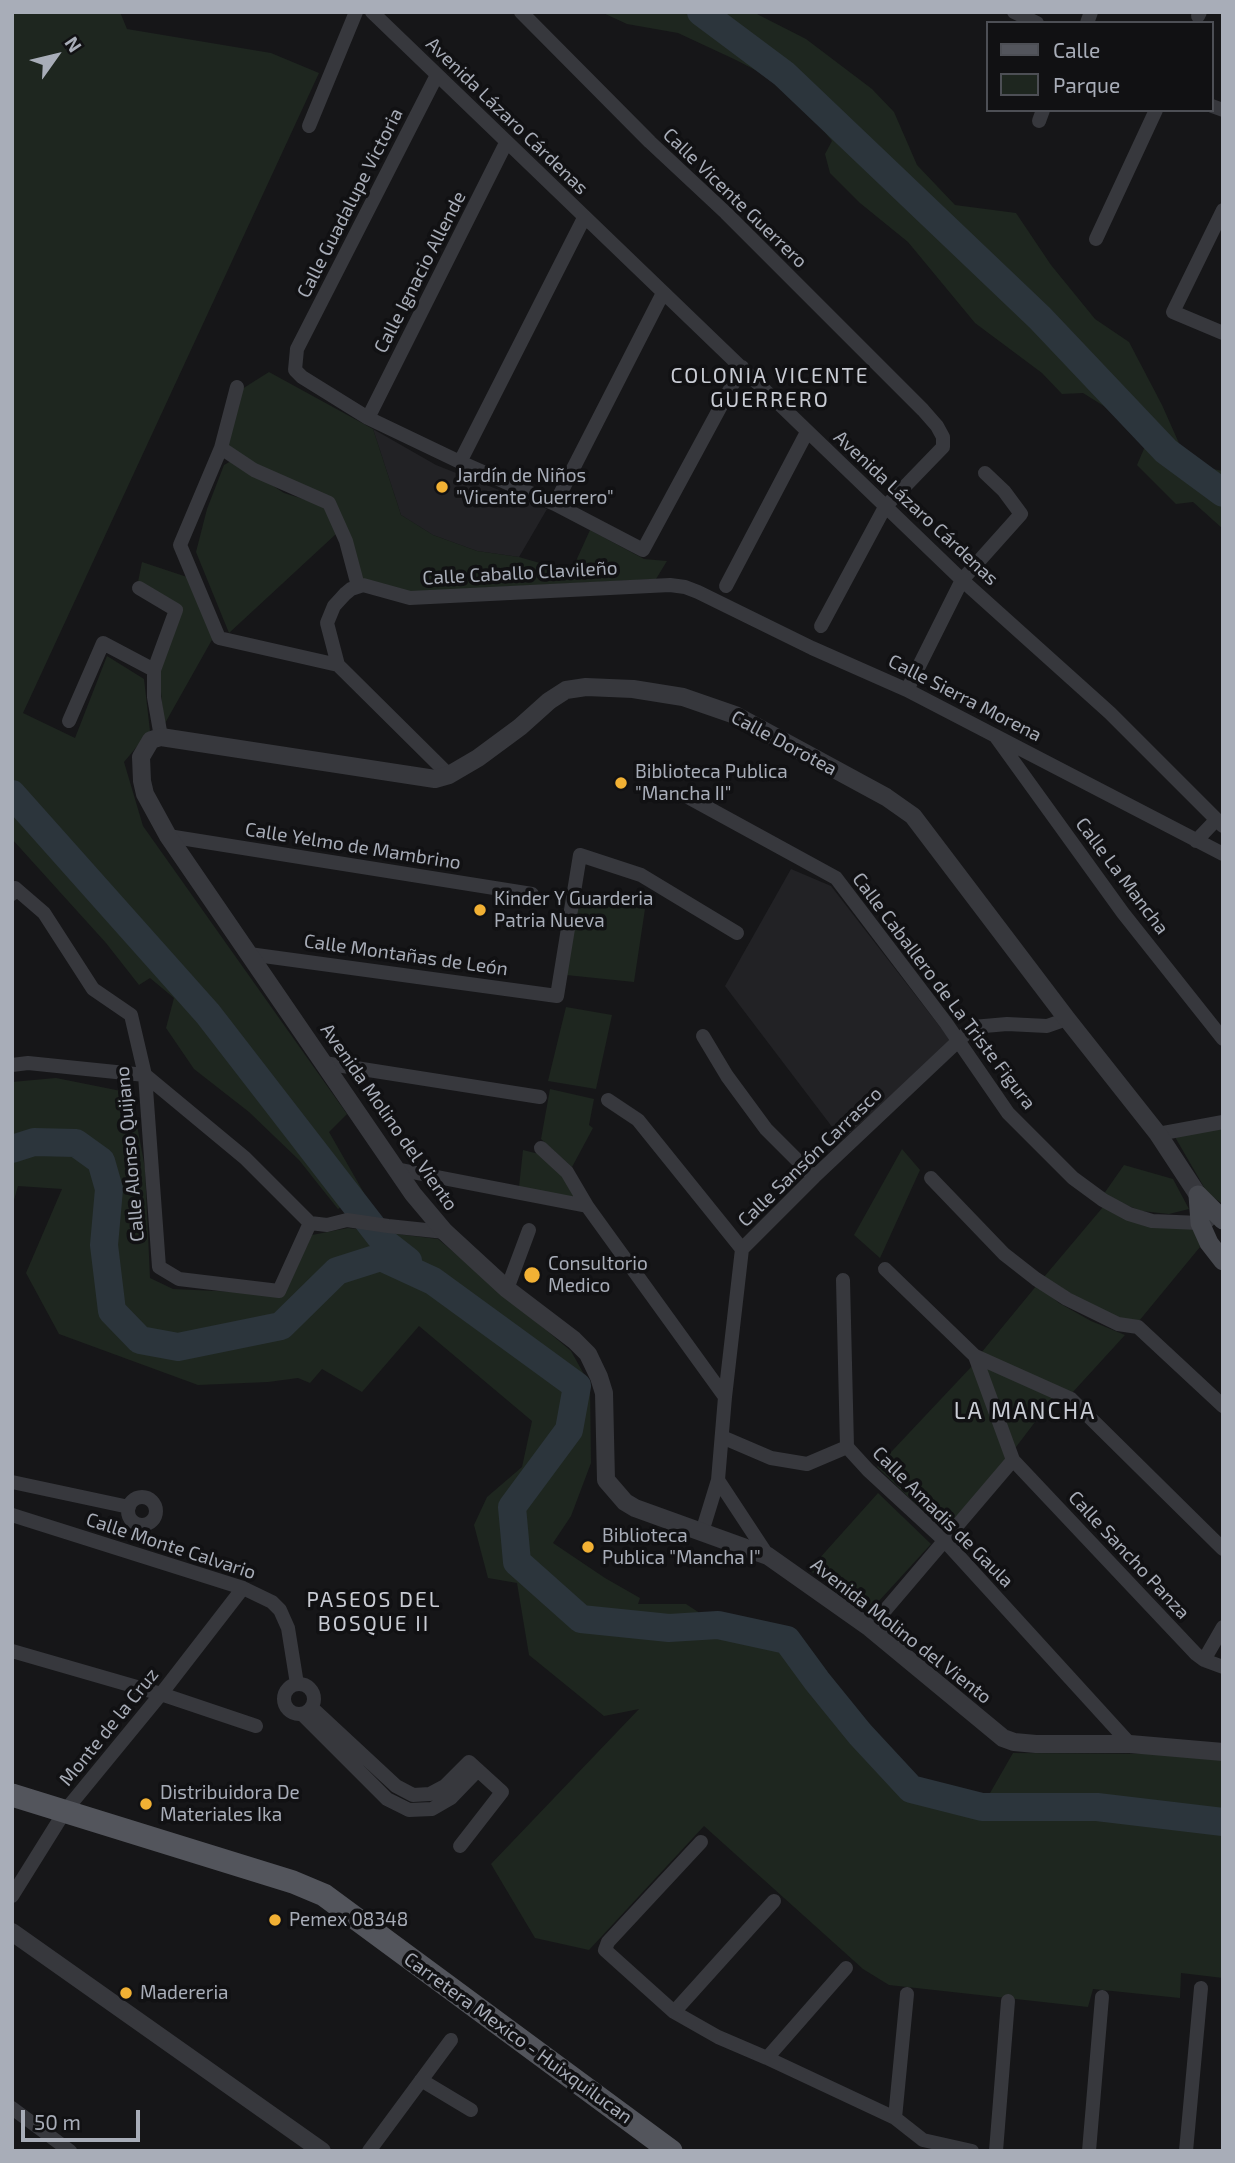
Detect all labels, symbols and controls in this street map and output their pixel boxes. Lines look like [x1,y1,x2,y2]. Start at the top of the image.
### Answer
north arrow [21,21,91,91]
legend [986,21,1214,112]
text: N [60,32,87,56]
street label: Avenida Lázaro Cárdenas [421,33,593,199]
text: Calle [1053,37,1100,62]
text: Parque [1053,72,1120,97]
street label: Calle Guadalupe Victoria [292,104,408,302]
street label: Calle Vicente Guerrero [658,123,812,273]
street label: Calle Ignacio Allende [369,187,471,357]
district label: COLONIA VICENTE GUERRERO [672,363,868,413]
street label: Avenida Lázaro Cárdenas [829,426,1003,590]
place label: Jardín de Niños "Vicente Guerrero" [456,465,614,509]
marker: Jardín de Niños "Vicente Guerrero" [434,479,450,495]
street label: Calle Caballo Clavileño [422,557,618,589]
street label: Calle Sierra Morena [885,649,1045,747]
street label: Calle Dorotea [727,706,841,780]
place label: Biblioteca Publica "Mancha II" [635,761,788,805]
marker: Biblioteca Publica "Mancha II" [613,775,629,791]
street label: Calle La Mancha [1071,813,1173,939]
street label: Calle Yelmo de Mambrino [243,818,463,874]
street label: Calle Caballero de La Triste Figura [847,868,1041,1114]
place label: Kinder Y Guarderia Patria Nueva [494,888,653,932]
marker: Kinder Y Guarderia Patria Nueva [472,902,488,918]
street label: Calle Montañas de León [303,929,509,981]
street label: Avenida Molino del Viento [316,1019,462,1215]
street label: Calle Alonso Quijano [111,1065,149,1243]
street label: Calle Sansón Carrasco [733,1082,887,1232]
place label: Consultorio Medico [548,1253,648,1297]
marker: Consultorio Medico [522,1265,542,1285]
district label: LA MANCHA [955,1397,1095,1425]
street label: Calle Amadis de Gaula [868,1442,1018,1592]
street label: Calle Sancho Panza [1064,1486,1194,1624]
street label: Calle Monte Calvario [83,1508,259,1584]
place label: Biblioteca Publica "Mancha I" [602,1525,761,1569]
marker: Biblioteca Publica "Mancha I" [580,1539,596,1555]
street label: Avenida Molino del Viento [806,1553,996,1709]
district label: PASEOS DEL BOSQUE II [308,1587,440,1637]
street label: Monte de la Cruz [55,1664,163,1790]
place label: Distribuidora De Materiales Ika [160,1782,300,1826]
marker: Distribuidora De Materiales Ika [138,1796,154,1812]
place label: Pemex 08348 [289,1909,408,1931]
marker: Pemex 08348 [267,1912,283,1928]
street label: Carretera Mexico - Huixquilucan [399,1948,637,2128]
place label: Madereria [140,1982,229,2004]
marker: Madereria [118,1985,134,2001]
scale bar [24,2096,144,2140]
text: 50 m [34,2109,81,2134]

